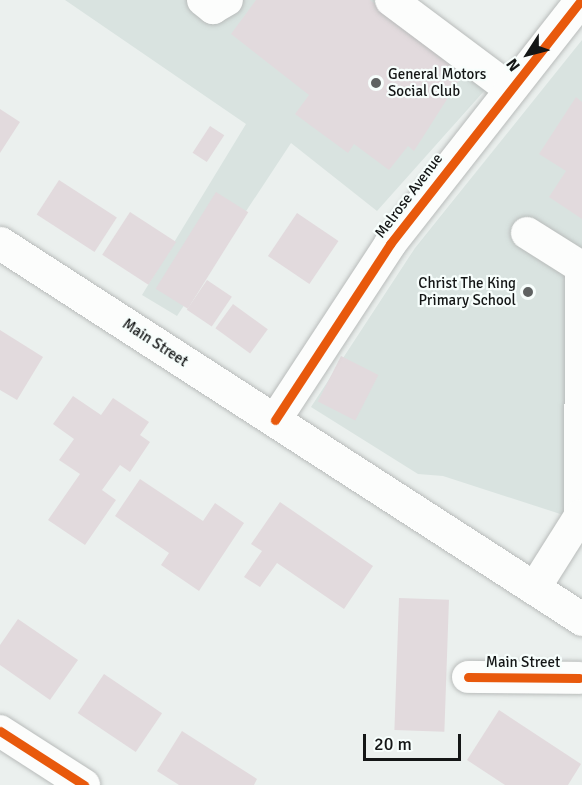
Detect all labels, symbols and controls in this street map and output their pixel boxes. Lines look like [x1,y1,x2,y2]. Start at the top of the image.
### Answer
north arrow [498,24,558,84]
text: N [502,54,525,75]
place label: General Motors Social Club [388,65,486,100]
marker: General Motors Social Club [369,76,383,90]
street label: Melrose Avenue [371,150,447,242]
place label: Christ The King Primary School [418,274,516,309]
marker: Christ The King Primary School [521,285,535,299]
street label: Main Street [119,315,191,371]
street label: Main Street [486,654,560,672]
scale bar [366,722,464,760]
text: 20 m [374,733,412,755]

